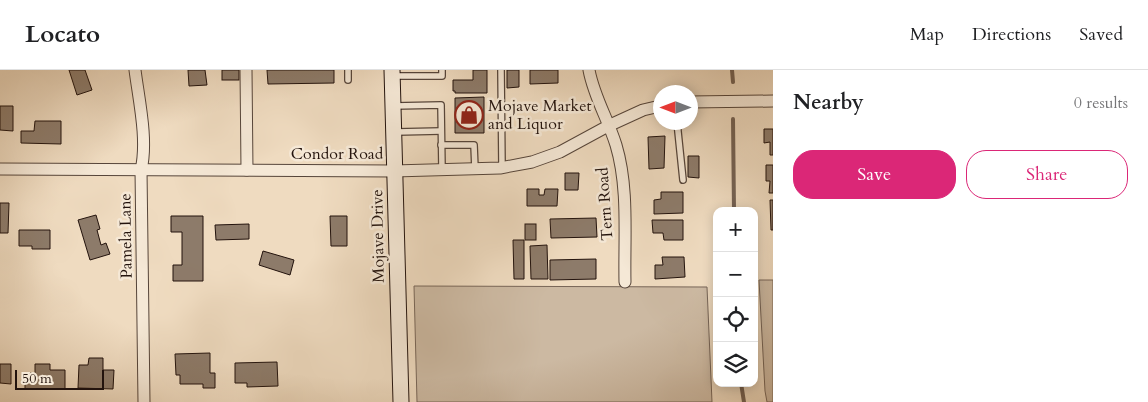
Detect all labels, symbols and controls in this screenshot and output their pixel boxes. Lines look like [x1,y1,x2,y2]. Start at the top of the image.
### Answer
text: Locato [25,18,100,51]
text: Map [910,22,944,47]
text: Directions [972,22,1051,47]
text: Saved [1079,22,1123,47]
north arrow [653,85,698,130]
text: Nearby [793,88,864,117]
text: 0 results [1074,92,1128,114]
place label: Mojave Market and Liquor [488,95,592,135]
shop icon: Mojave Market and Liquor [454,100,484,130]
street label: Condor Road [291,143,384,165]
button: Save [793,150,956,199]
button: Share [966,150,1128,199]
street label: Tern Road [591,166,619,241]
street label: Mojave Drive [366,189,390,283]
street label: Pamela Lane [114,193,138,279]
map controls [713,207,758,387]
button: + [713,207,758,252]
button: − [713,252,758,297]
button: locate [713,297,758,342]
button: layers [713,342,758,387]
scale bar [15,367,104,390]
text: 50 m [22,369,52,388]

